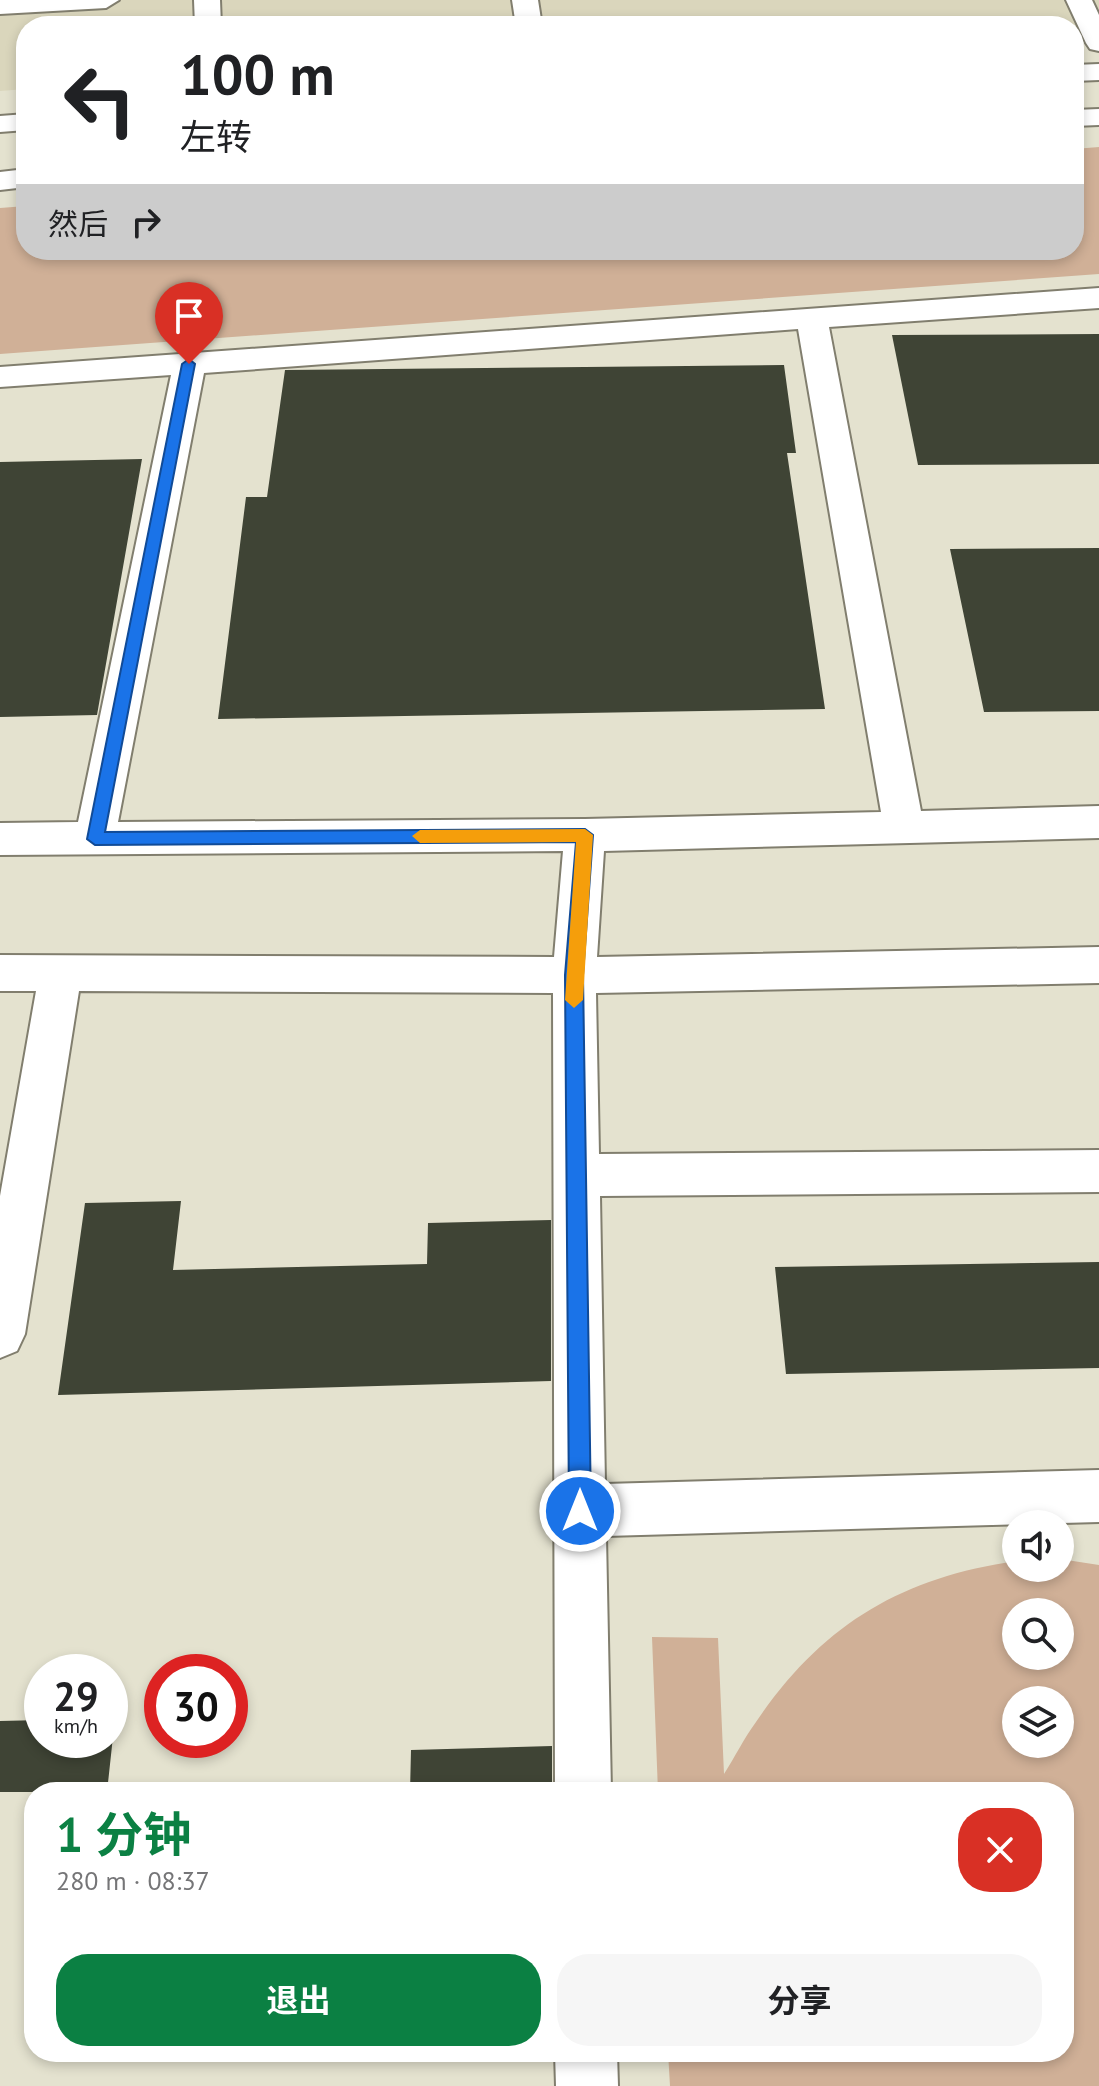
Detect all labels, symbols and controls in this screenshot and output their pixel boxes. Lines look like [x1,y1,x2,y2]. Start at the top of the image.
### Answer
text: 100 m [180,38,335,110]
icon: left [48,48,152,152]
text: 左转 [180,113,252,160]
icon: right [124,200,168,244]
text: 然后 [48,204,108,243]
pin [155,282,223,364]
icon: arrive [167,294,211,338]
position arrow [538,1469,622,1553]
map controls [1002,1510,1074,1758]
button: sound [1002,1510,1074,1582]
button: search [1002,1598,1074,1670]
speed limit sign: 30 [144,1654,248,1758]
text: 29 [53,1670,99,1722]
button: layers [1002,1686,1074,1758]
text: km/h [54,1713,98,1739]
text: 1 分钟 [56,1803,191,1865]
button: close [958,1808,1042,1892]
text: 280 m · 08:37 [56,1864,210,1897]
button: 退出 [56,1954,541,2046]
button: 分享 [557,1954,1042,2046]

